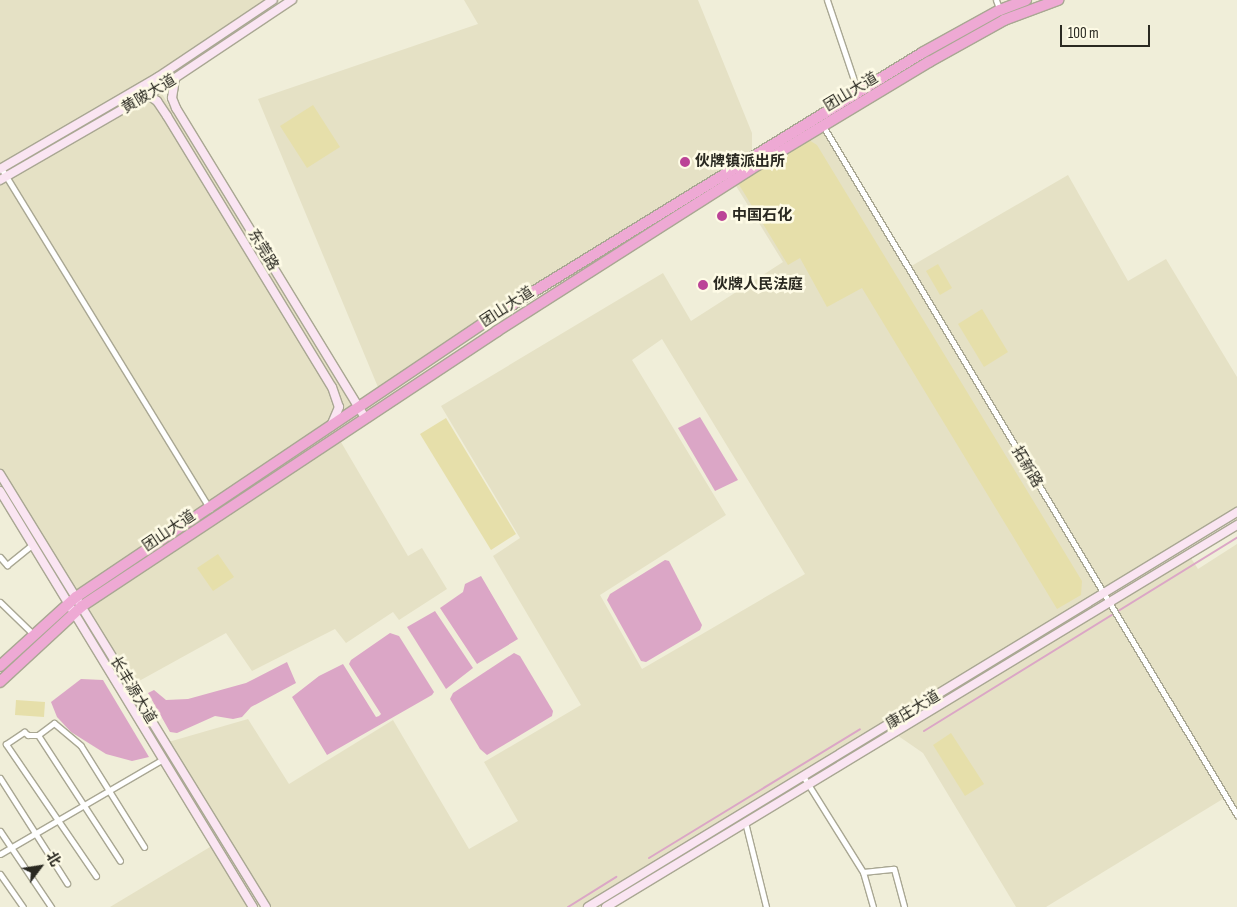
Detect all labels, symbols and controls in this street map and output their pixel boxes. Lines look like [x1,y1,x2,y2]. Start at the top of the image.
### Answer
scale bar [1062,15,1152,47]
text: 100 m [1068,24,1099,43]
street label: 团山大道 [821,69,881,115]
street label: 黄陂大道 [119,71,179,117]
place label: 伙牌镇派出所 [695,153,785,171]
marker: 伙牌镇派出所 [679,156,691,168]
place label: 中国石化 [732,207,792,225]
marker: 中国石化 [716,210,728,222]
street label: 东莞路 [244,226,282,274]
place label: 伙牌人民法庭 [713,276,803,294]
marker: 伙牌人民法庭 [697,279,709,291]
street label: 团山大道 [477,283,537,331]
street label: 拓新路 [1008,443,1046,491]
street label: 团山大道 [139,507,199,555]
street label: 长丰源大道 [106,653,160,727]
street label: 康庄大道 [883,687,943,733]
north arrow [15,842,65,892]
text: 北 [42,849,64,869]

